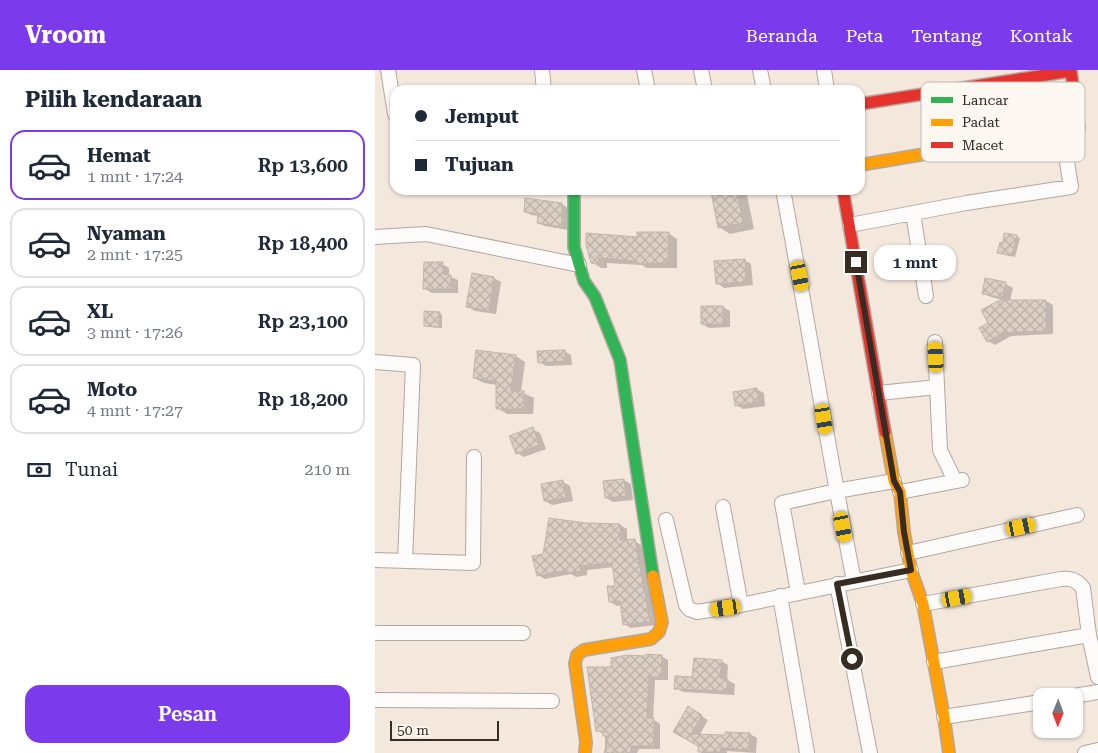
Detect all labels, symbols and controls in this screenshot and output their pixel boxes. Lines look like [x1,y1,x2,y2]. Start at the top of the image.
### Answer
text: Vroom [25,21,106,49]
text: Beranda [746,25,818,46]
text: Peta [846,25,883,46]
text: Tentang [911,25,982,46]
text: Kontak [1010,25,1073,46]
legend [921,82,1085,162]
text: Pilih kendaraan [25,87,202,112]
text: Lancar [962,92,1009,108]
text: Jemput [445,105,519,128]
text: Padat [962,114,1000,130]
text: Macet [962,137,1003,153]
icon: car [27,143,72,188]
text: Hemat [87,144,151,167]
text: Tujuan [445,153,514,176]
text: Rp 13,600 [258,154,348,177]
text: 1 mnt · 17:24 [87,167,183,186]
icon: car [27,221,72,266]
text: Nyaman [87,222,166,245]
text: Rp 18,400 [258,232,348,255]
callout: 1 mnt [873,244,956,280]
text: 2 mnt · 17:25 [87,245,183,264]
route end [845,251,867,273]
text: 1 mnt [892,253,938,272]
car [789,260,810,292]
icon: car [27,299,72,344]
text: XL [87,300,113,323]
text: Rp 23,100 [258,310,348,333]
text: 3 mnt · 17:26 [87,323,183,342]
car [927,342,944,372]
icon: car [27,377,72,422]
text: Moto [87,378,137,401]
text: Rp 18,200 [258,388,348,411]
text: 4 mnt · 17:27 [87,401,183,420]
car [814,403,833,435]
icon: cash [25,456,53,484]
text: Tunai [65,458,118,481]
text: 210 m [304,460,350,479]
car [832,511,853,543]
car [1004,517,1037,537]
car [940,588,973,608]
car [710,598,741,618]
route start [841,648,863,670]
button: Pesan [25,685,350,743]
north arrow [1033,688,1083,738]
map controls [1033,688,1083,738]
scale bar [390,718,499,741]
text: 50 m [397,722,429,738]

